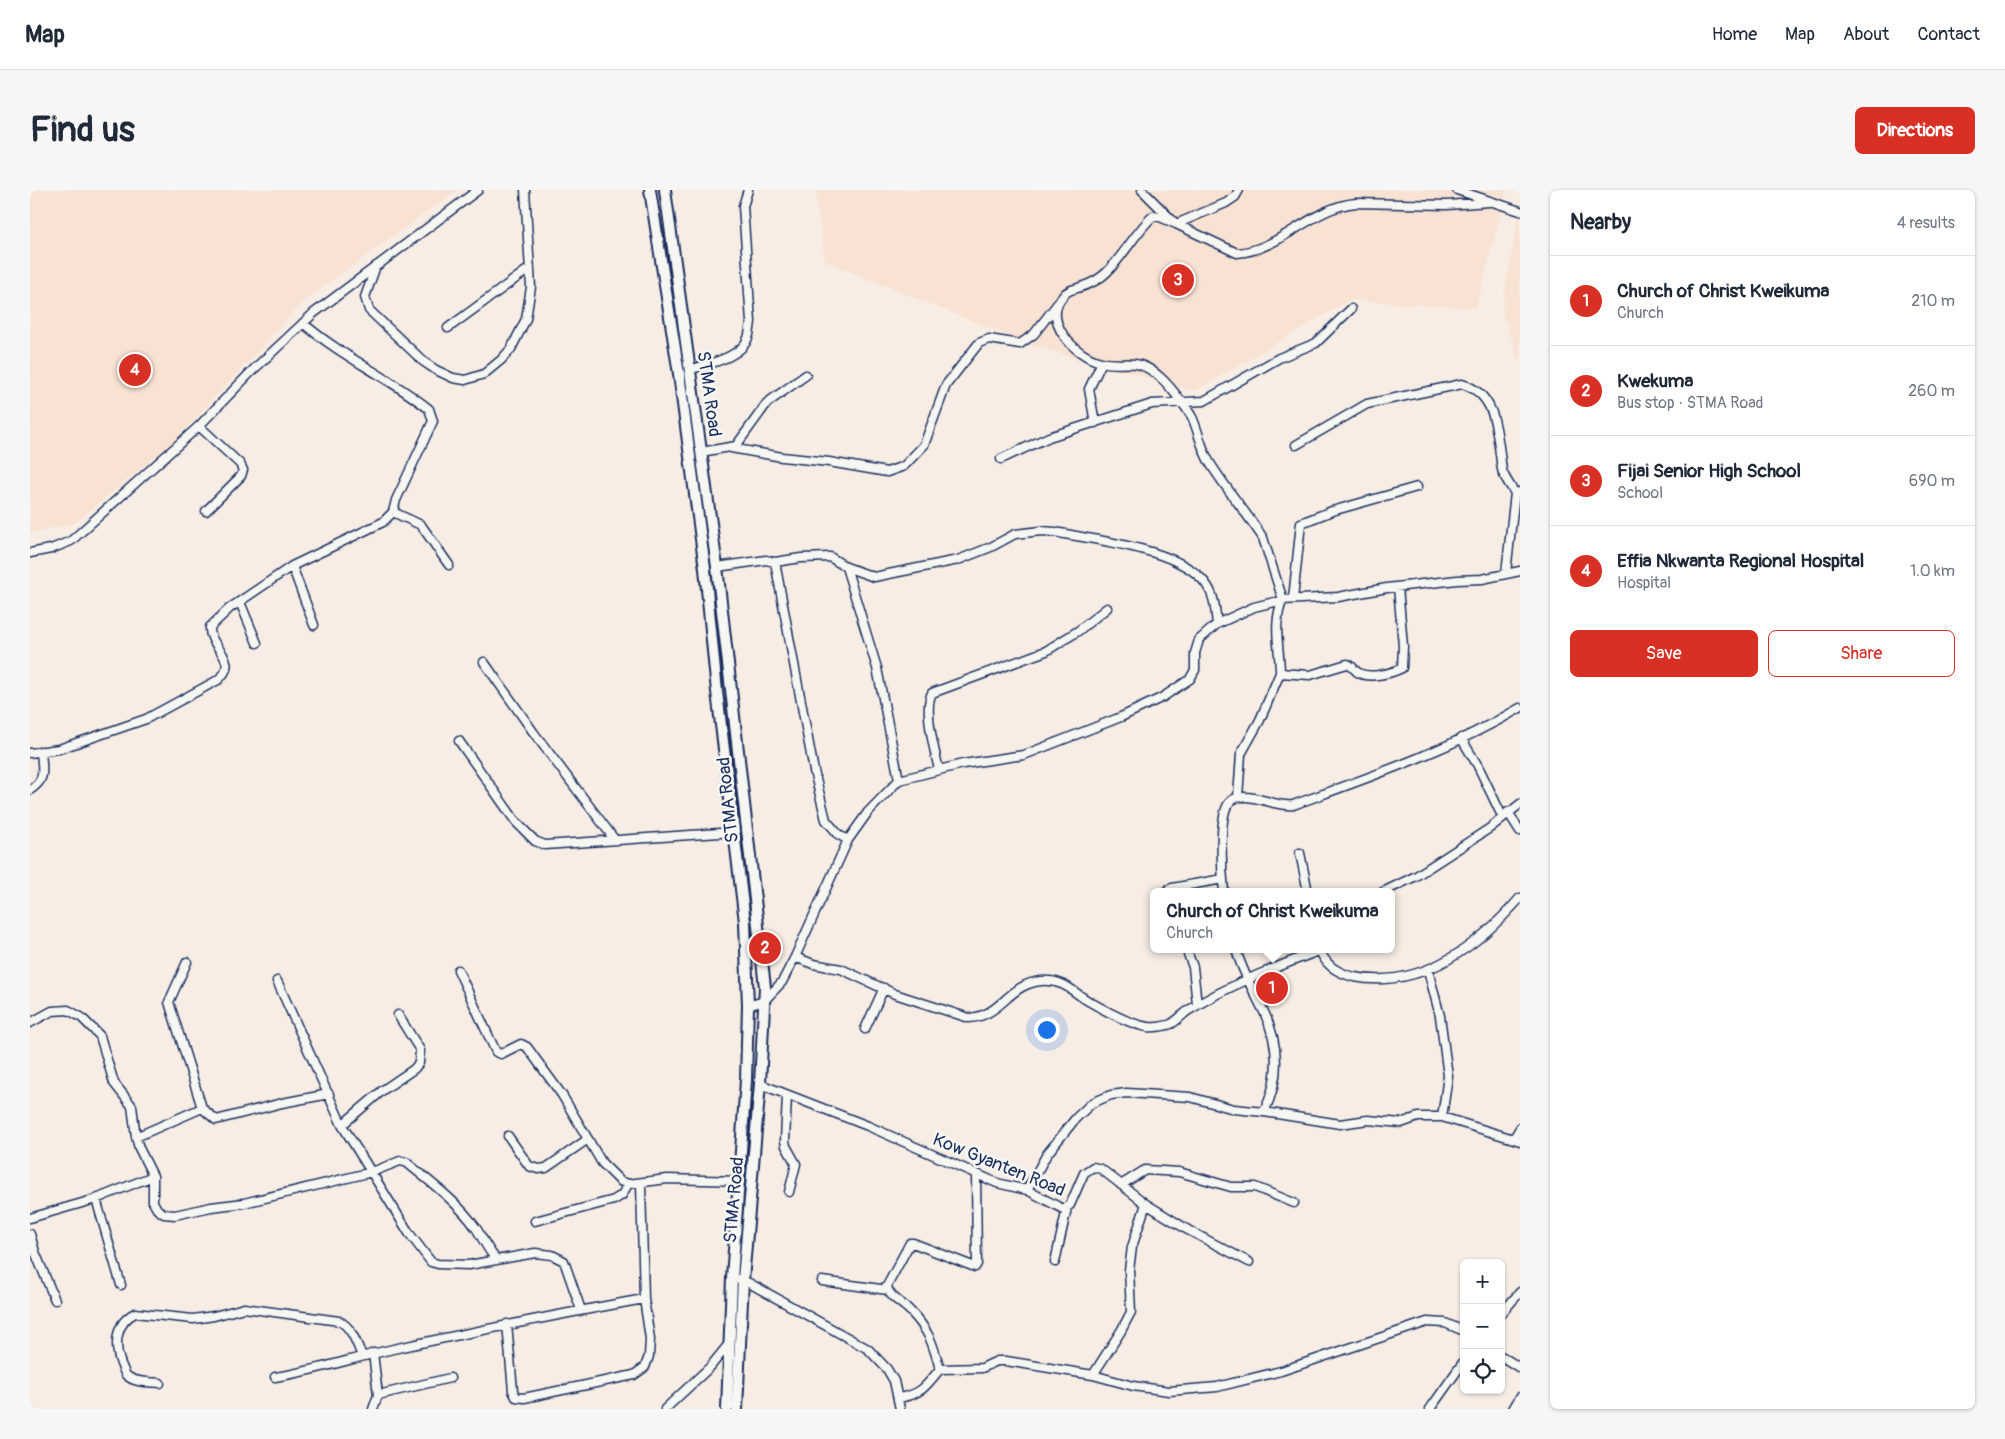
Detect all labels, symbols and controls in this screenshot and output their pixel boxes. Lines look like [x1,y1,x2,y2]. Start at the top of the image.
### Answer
text: Map [25,20,65,49]
text: Home [1712,23,1757,46]
text: Map [1785,23,1815,46]
text: About [1843,23,1889,46]
text: Contact [1917,23,1980,46]
button: Directions [1855,107,1975,154]
text: Find us [30,108,135,152]
text: Nearby [1570,209,1631,236]
text: 4 results [1897,213,1955,233]
pin: 3 [1162,261,1194,299]
text: Church of Christ Kweikuma [1617,279,1829,303]
text: 1 [1583,291,1589,311]
text: 210 m [1911,291,1955,311]
text: Church [1617,303,1664,323]
street label: STMA Road [692,350,726,438]
pin: 4 [119,351,151,389]
text: Kwekuma [1617,369,1693,393]
text: 2 [1582,381,1590,401]
text: 260 m [1908,381,1955,401]
text: Bus stop · STMA Road [1617,393,1763,413]
text: Fijai Senior High School [1617,459,1801,483]
text: 3 [1582,471,1590,491]
text: 690 m [1909,471,1955,491]
text: School [1617,483,1663,503]
text: Effia Nkwanta Regional Hospital [1617,549,1864,573]
text: 4 [1581,561,1591,581]
text: 1.0 km [1910,561,1955,581]
text: Hospital [1617,573,1671,593]
button: Save [1570,630,1758,677]
button: Share [1768,630,1955,677]
street label: STMA Road [712,756,744,844]
popup [1150,888,1395,953]
text: Church of Christ Kweikuma [1166,899,1379,923]
text: Church [1166,923,1213,943]
pin: 2 [749,929,781,967]
pin: 1 [1256,969,1288,1007]
your location [1034,1017,1060,1043]
street label: Kow Gyanten Road [929,1128,1069,1202]
street label: STMA Road [719,1156,749,1244]
map controls [1460,1259,1505,1394]
button: + [1460,1259,1505,1304]
button: − [1460,1304,1505,1349]
button: locate [1460,1349,1505,1394]

